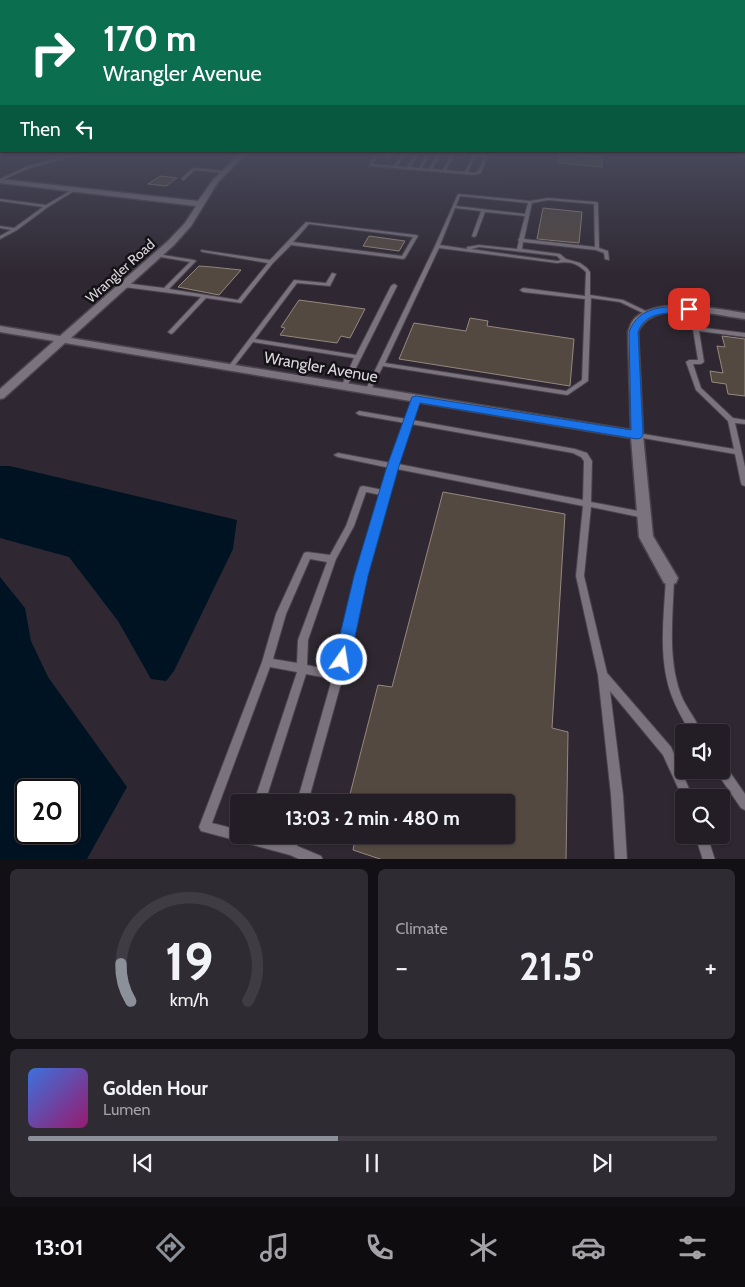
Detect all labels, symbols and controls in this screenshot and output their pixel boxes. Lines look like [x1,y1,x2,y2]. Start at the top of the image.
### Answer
text: 170 m [103,17,196,60]
icon: right [20,20,85,85]
text: Wrangler Avenue [103,60,262,87]
icon: left [71,115,99,143]
text: Then [20,118,61,141]
street label: Wrangler Road [82,235,158,307]
pin [668,288,710,330]
icon: arrive [675,295,703,323]
street label: Wrangler Avenue [263,348,379,386]
position arrow [315,633,367,685]
map controls [675,724,730,844]
button: sound [675,724,730,779]
speed limit sign: 20 [15,779,80,844]
button: search [675,789,730,844]
text: 13:03 · 2 min · 480 m [285,807,460,830]
text: Climate [396,919,448,938]
text: 19 [165,930,213,993]
text: 21.5° [519,943,593,990]
text: − [396,950,408,984]
text: + [705,950,717,984]
text: km/h [169,989,208,1010]
text: Golden Hour [103,1077,208,1100]
text: Lumen [103,1100,150,1119]
icon: previous [129,1149,157,1177]
icon: pause [358,1149,386,1177]
icon: next [588,1149,616,1177]
icon: directions [153,1230,188,1265]
icon: music [257,1230,292,1265]
icon: phone [362,1230,397,1265]
icon: climate [466,1230,501,1265]
icon: car [571,1230,606,1265]
icon: filters [675,1230,710,1265]
text: 13:01 [35,1234,83,1261]

